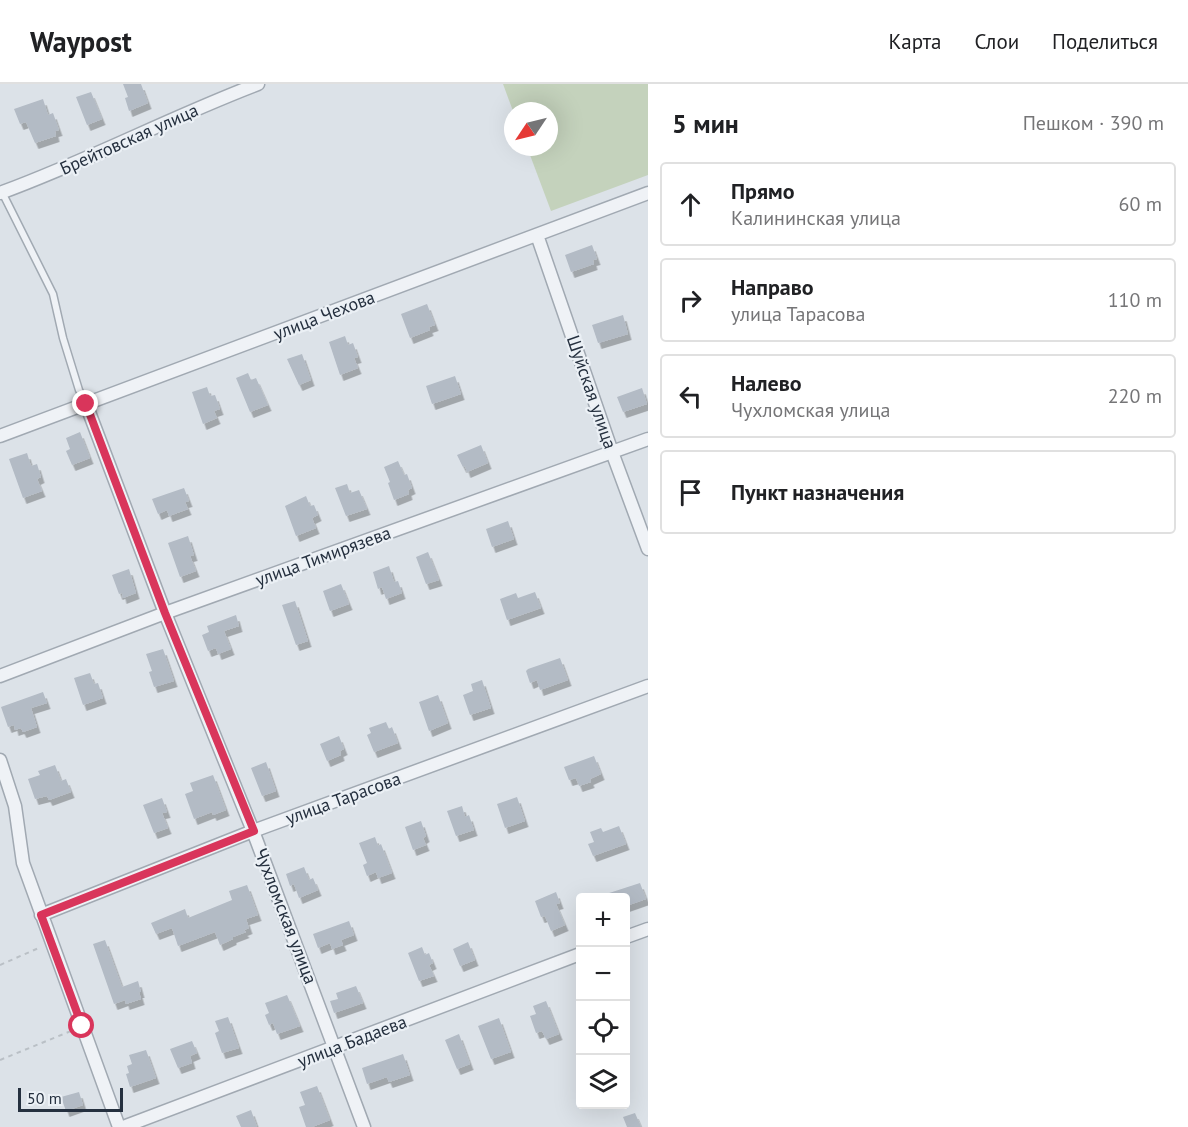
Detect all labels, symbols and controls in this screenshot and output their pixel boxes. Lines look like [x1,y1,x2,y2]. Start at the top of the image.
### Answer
text: Waypost [30,23,132,60]
text: Карта [888,28,941,55]
text: Слои [974,28,1019,55]
text: Поделиться [1052,28,1158,55]
street label: Брейтовская улица [56,98,202,180]
north arrow [504,102,558,156]
text: 5 мин [672,107,739,140]
text: Пешком · 390 m [1023,110,1164,136]
text: Прямо [731,177,794,205]
icon: ahead [674,188,707,221]
text: 60 m [1119,191,1162,217]
text: Калининская улица [731,205,901,231]
text: Направо [731,273,814,301]
icon: right [674,284,707,317]
street label: улица Чехова [270,285,378,345]
text: 110 m [1108,287,1162,313]
text: улица Тарасова [731,301,865,327]
street label: Шуйская улица [562,332,622,452]
text: Налево [731,369,802,397]
icon: left [674,380,707,413]
text: 220 m [1108,383,1162,409]
route end [72,390,98,416]
text: Чухломская улица [731,397,890,423]
icon: arrive [674,476,707,509]
text: Пункт назначения [731,478,904,506]
street label: улица Тимирязева [252,521,394,591]
street label: улица Тарасова [282,767,404,829]
street label: Чухломская улица [250,845,322,987]
map controls [576,893,630,1109]
button: + [576,893,630,947]
button: − [576,947,630,1001]
button: locate [576,1001,630,1055]
street label: улица Бадаева [294,1010,410,1072]
route start [68,1012,94,1038]
button: layers [576,1055,630,1109]
scale bar [18,1085,123,1112]
text: 50 m [27,1088,62,1108]

